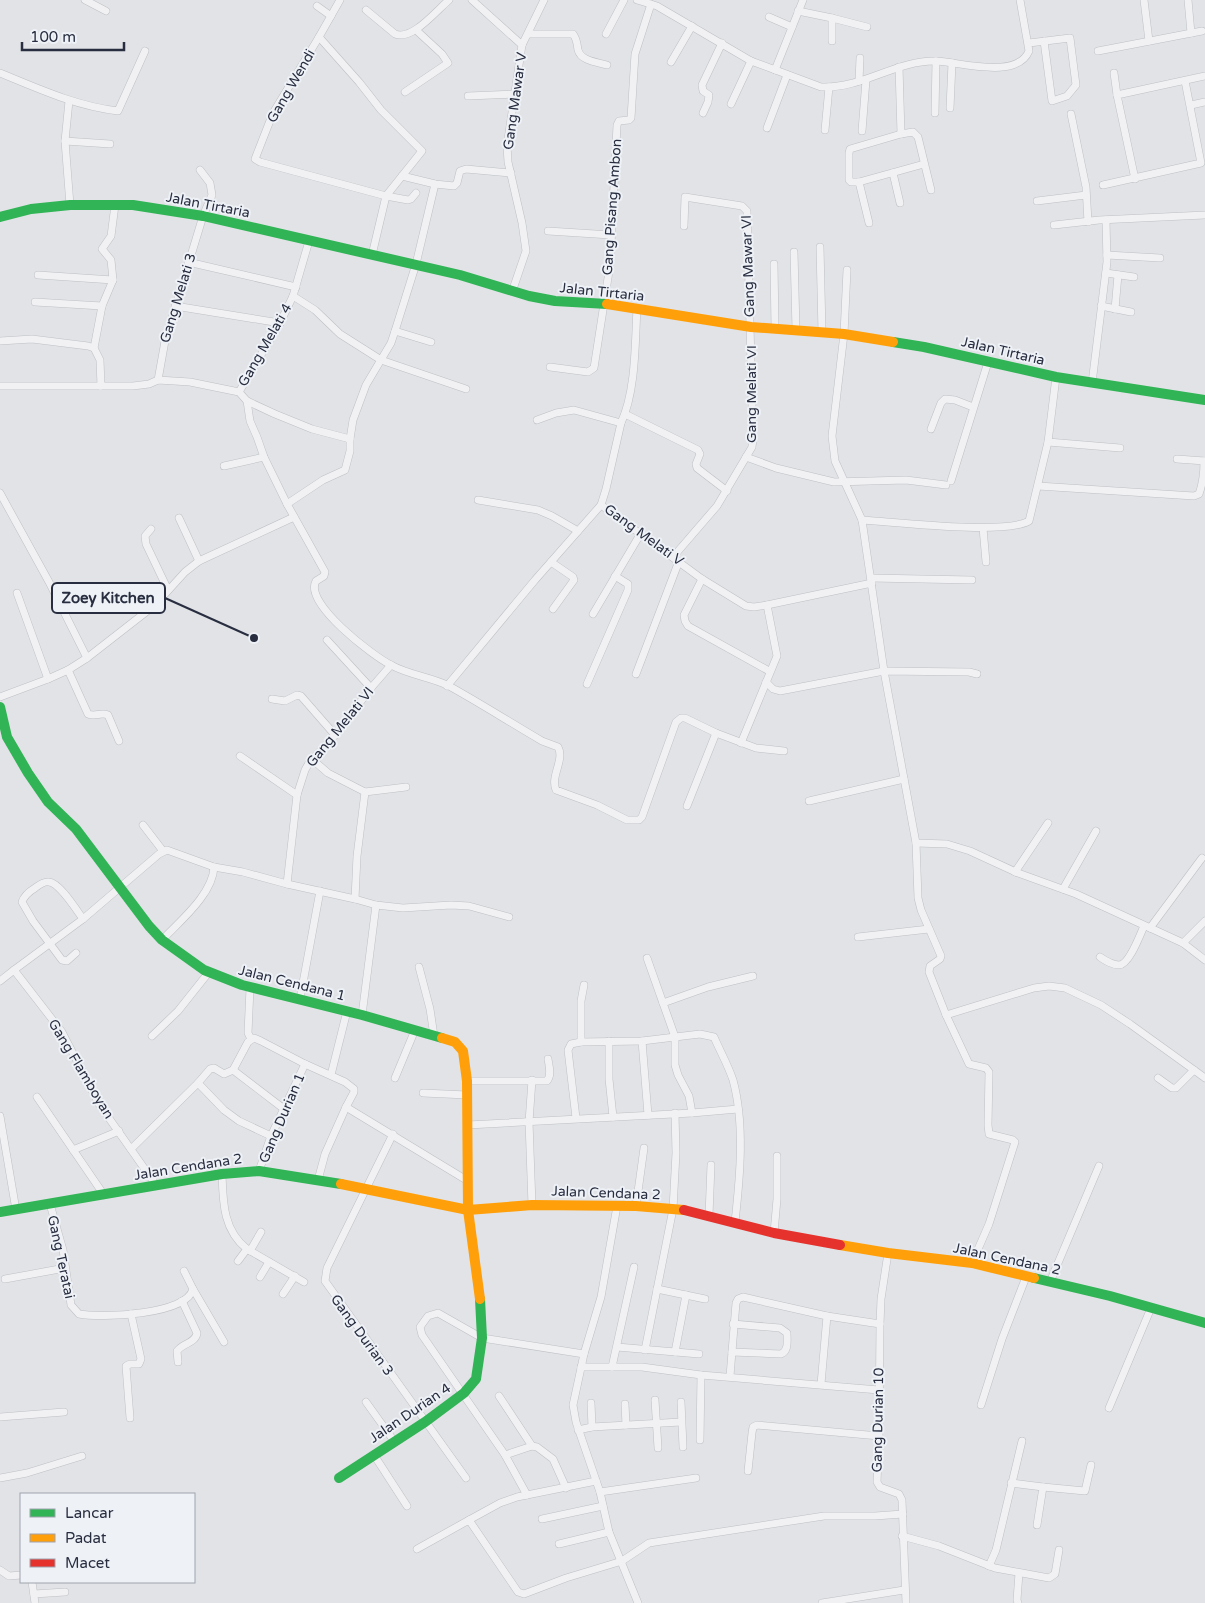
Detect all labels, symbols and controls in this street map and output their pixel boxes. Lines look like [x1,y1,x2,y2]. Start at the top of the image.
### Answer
scale bar [22,20,125,52]
text: 100 m [30,28,76,46]
street label: Gang Wendi [263,46,319,126]
street label: Gang Mawar V [500,51,530,151]
street label: Gang Pisang Ambon [599,138,625,276]
street label: Jalan Tirtaria [165,189,251,221]
street label: Gang Mawar VI [738,215,758,317]
street label: Gang Melati 3 [156,251,200,345]
street label: Jalan Tirtaria [559,279,645,305]
street label: Gang Melati 4 [234,300,296,390]
street label: Jalan Tirtaria [960,333,1046,369]
street label: Gang Melati VI [743,345,760,443]
street label: Gang Melati V [601,500,687,570]
callout: Zoey Kitchen [52,583,165,613]
text: Zoey Kitchen [61,589,155,608]
street label: Gang Melati VI [303,684,377,770]
street label: Jalan Cendana 1 [237,962,347,1004]
street label: Gang Flamboyan [45,1016,117,1122]
street label: Gang Durian 1 [255,1070,309,1166]
street label: Jalan Cendana 2 [133,1150,243,1184]
street label: Jalan Cendana 2 [551,1183,661,1203]
street label: Gang Teratai [44,1214,78,1300]
street label: Jalan Cendana 2 [952,1239,1062,1279]
street label: Gang Durian 3 [327,1291,397,1379]
street label: Gang Durian 10 [869,1367,887,1473]
street label: Jalan Durian 4 [366,1379,454,1446]
legend [20,1493,195,1583]
text: Lancar [65,1504,114,1522]
text: Padat [65,1529,107,1547]
text: Macet [65,1554,110,1572]

